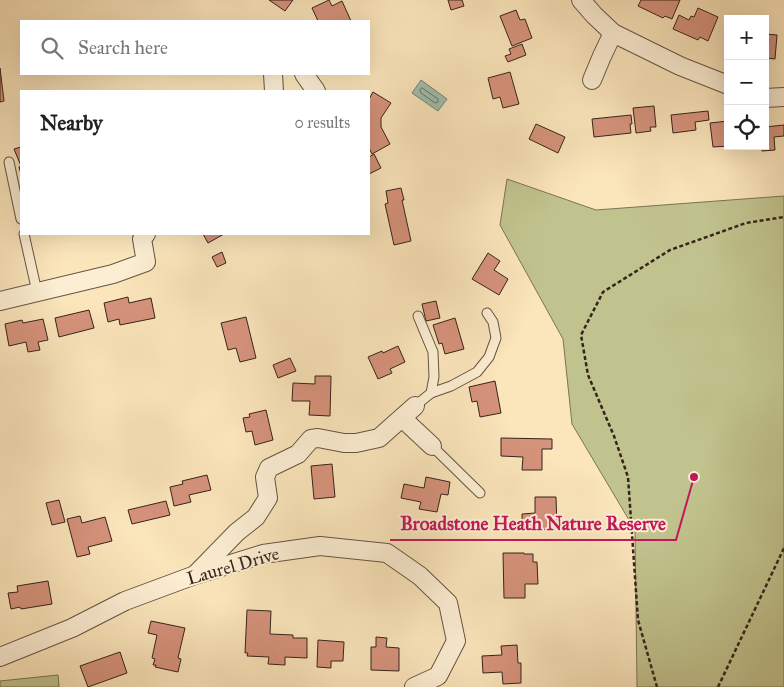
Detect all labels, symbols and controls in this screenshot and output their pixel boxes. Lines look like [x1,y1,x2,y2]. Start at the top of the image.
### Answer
map controls [724,15,769,150]
button: + [724,15,769,60]
search box [20,20,370,75]
icon: search [38,34,66,62]
text: Search here [78,36,168,59]
button: − [724,60,769,105]
button: locate [724,105,769,150]
text: Nearby [40,110,103,136]
text: 0 results [295,113,350,132]
callout: Broadstone Heath Nature Reserve [390,506,676,540]
text: Broadstone Heath Nature Reserve [400,512,666,535]
street label: Laurel Drive [184,542,282,590]

